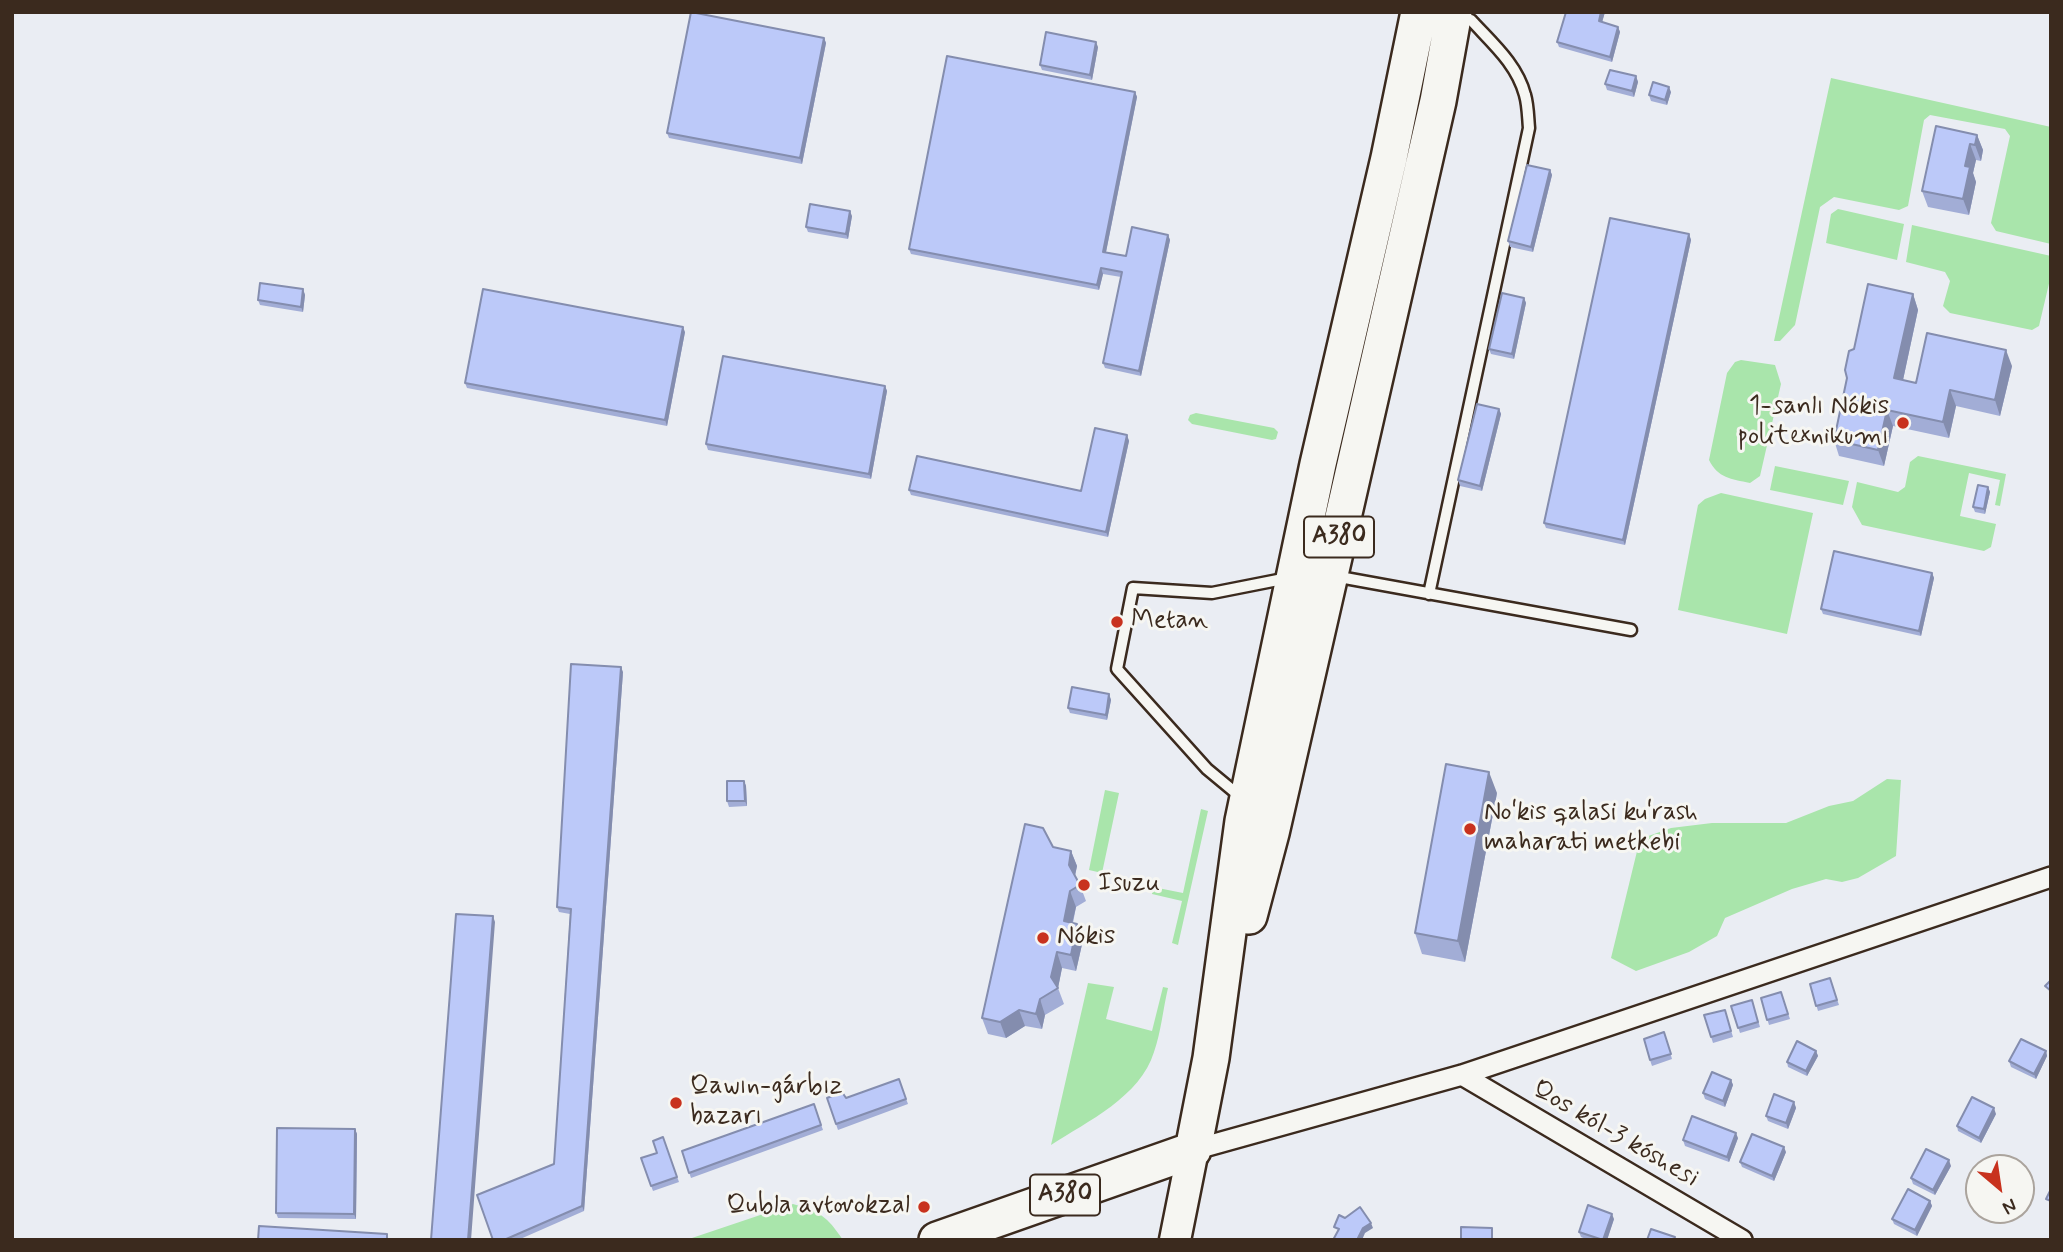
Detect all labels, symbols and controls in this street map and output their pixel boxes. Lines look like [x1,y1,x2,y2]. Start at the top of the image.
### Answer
place label: 1-sanlı Nókis politexnikumı [1738,392,1889,453]
marker: 1-sanlı Nókis politexnikumı [1895,415,1911,431]
road number: A380 [1304,516,1374,558]
place label: Metan [1131,606,1208,638]
marker: Metan [1109,614,1125,630]
place label: Noʻkis qalasi kuʻrash maharati metkebi [1484,798,1698,860]
marker: Noʻkis qalasi kuʻrash maharati metkebi [1462,821,1478,837]
place label: Isuzu [1098,869,1160,901]
marker: Isuzu [1076,877,1092,893]
place label: Nókis [1057,922,1115,954]
marker: Nókis [1035,930,1051,946]
place label: Qawın-ǵarbız bazarı [690,1072,843,1134]
street label: Qos kól-3 kóshesi [1526,1075,1704,1195]
marker: Qawın-ǵarbız bazarı [668,1095,684,1111]
north arrow [1965,1154,2035,1224]
road number: A380 [1030,1175,1100,1216]
place label: Qubla avtovokzal [727,1191,910,1223]
text: N [1998,1192,2021,1220]
marker: Qubla avtovokzal [916,1199,932,1215]

